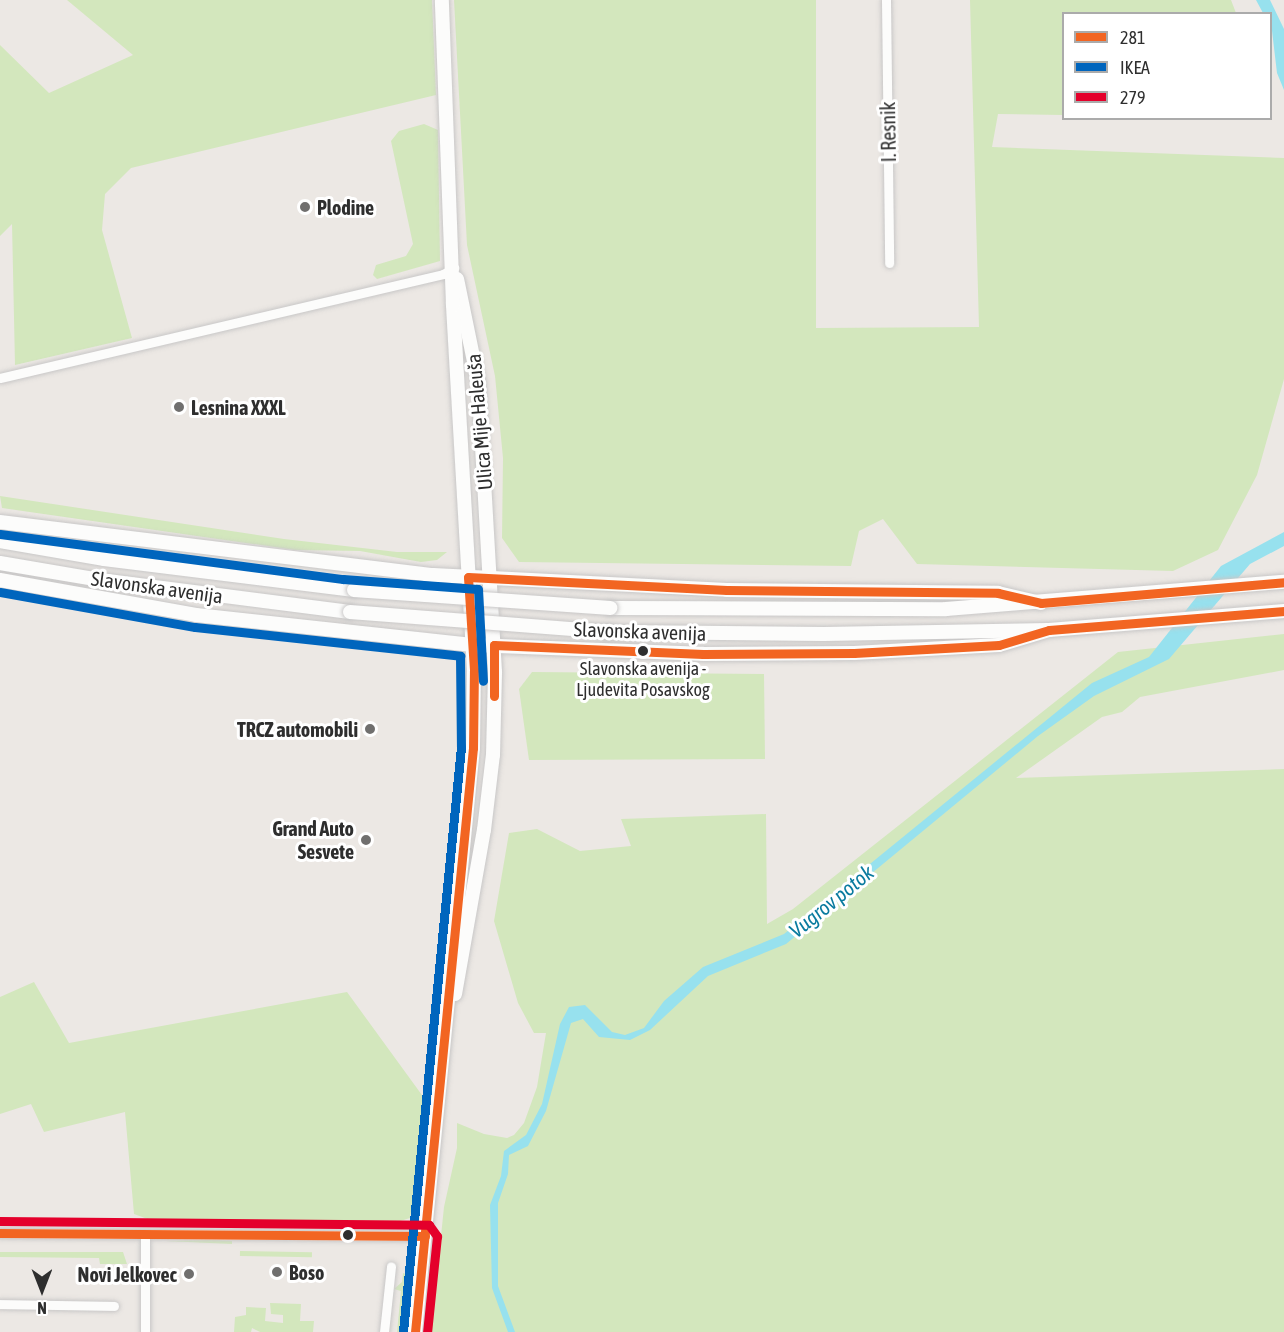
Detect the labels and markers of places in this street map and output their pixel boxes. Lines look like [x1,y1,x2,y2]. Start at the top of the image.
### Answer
place label: Plodine [317,195,374,219]
marker: Plodine [298,200,312,214]
place label: Lesnina XXXL [191,395,286,419]
marker: Lesnina XXXL [172,400,186,414]
marker: Slavonska avenija - Ljudevita Posavskog [637,645,649,657]
place label: Slavonska avenija - Ljudevita Posavskog [576,659,710,702]
place label: TRCZ automobili [237,717,358,741]
marker: TRCZ automobili [363,722,377,736]
place label: Grand Auto Sesvete [272,816,354,863]
marker: Grand Auto Sesvete [359,833,373,847]
unlabelled marker [342,1229,354,1241]
place label: Boso [289,1260,324,1284]
place label: Novi Jelkovec [78,1262,177,1286]
marker: Boso [270,1265,284,1279]
marker: Novi Jelkovec [182,1267,196,1281]

